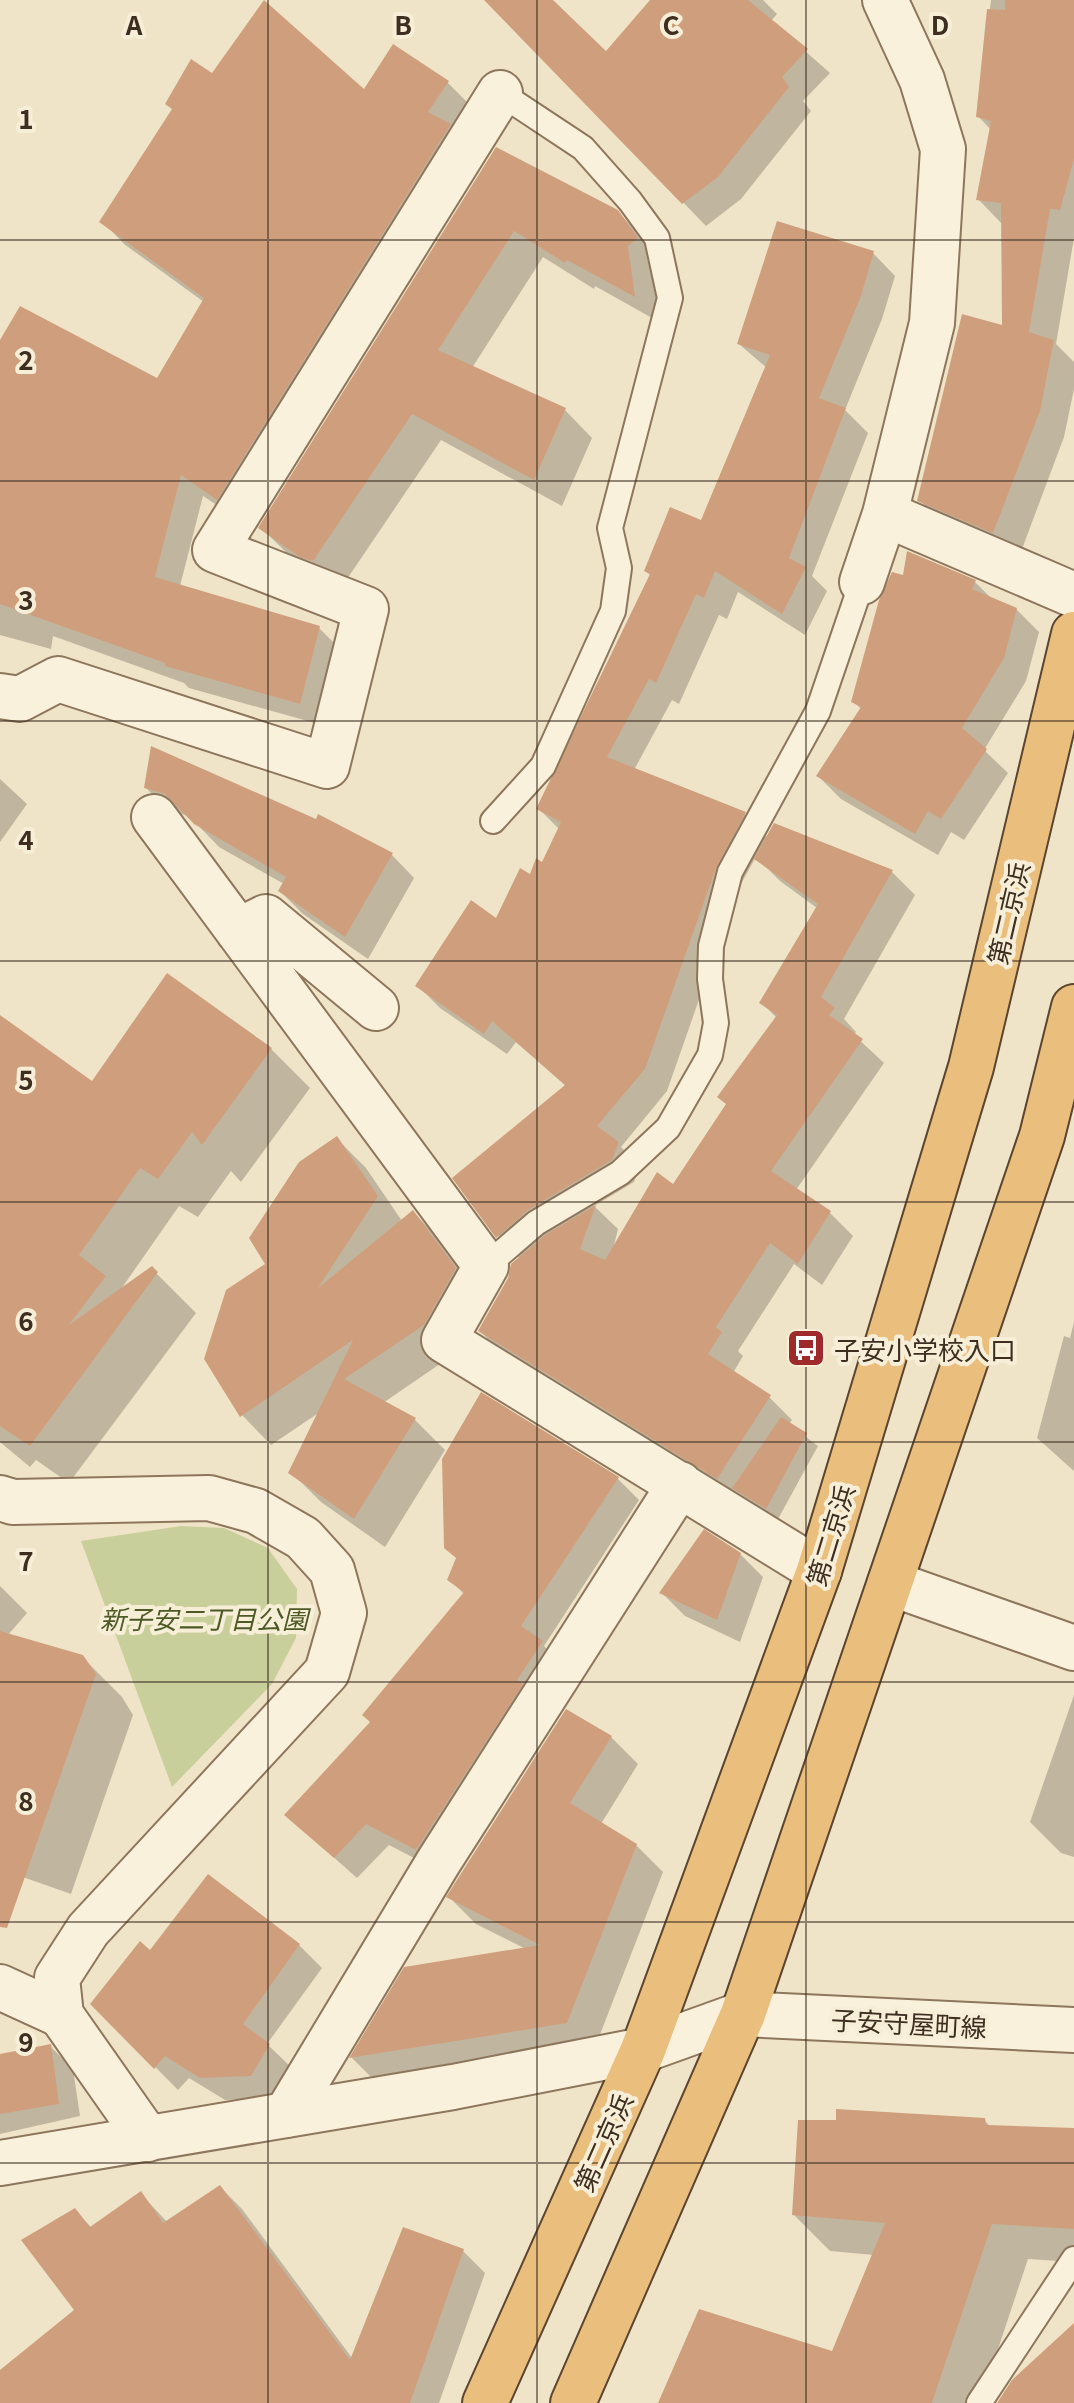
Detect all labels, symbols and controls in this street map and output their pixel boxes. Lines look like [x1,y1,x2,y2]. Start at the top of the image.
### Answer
text: A [125,5,143,42]
text: B [394,5,412,42]
text: C [662,5,680,42]
text: D [931,5,949,42]
text: 1 [18,99,34,136]
text: 2 [18,340,34,377]
text: 3 [18,580,34,617]
text: 4 [18,820,34,857]
street label: 第二京浜 [977,858,1037,968]
text: 5 [18,1060,34,1097]
text: 6 [18,1301,34,1338]
bus stop icon: 子安小学校入口 [785,1327,827,1369]
place label: 子安小学校入口 [834,1330,1016,1367]
street label: 第二京浜 [796,1480,862,1590]
text: 7 [18,1541,34,1578]
park label: 新子安二丁目公園 [100,1599,312,1636]
text: 8 [18,1781,34,1818]
street label: 子安守屋町線 [830,1999,988,2045]
text: 9 [18,2022,34,2059]
street label: 第二京浜 [564,2087,640,2197]

